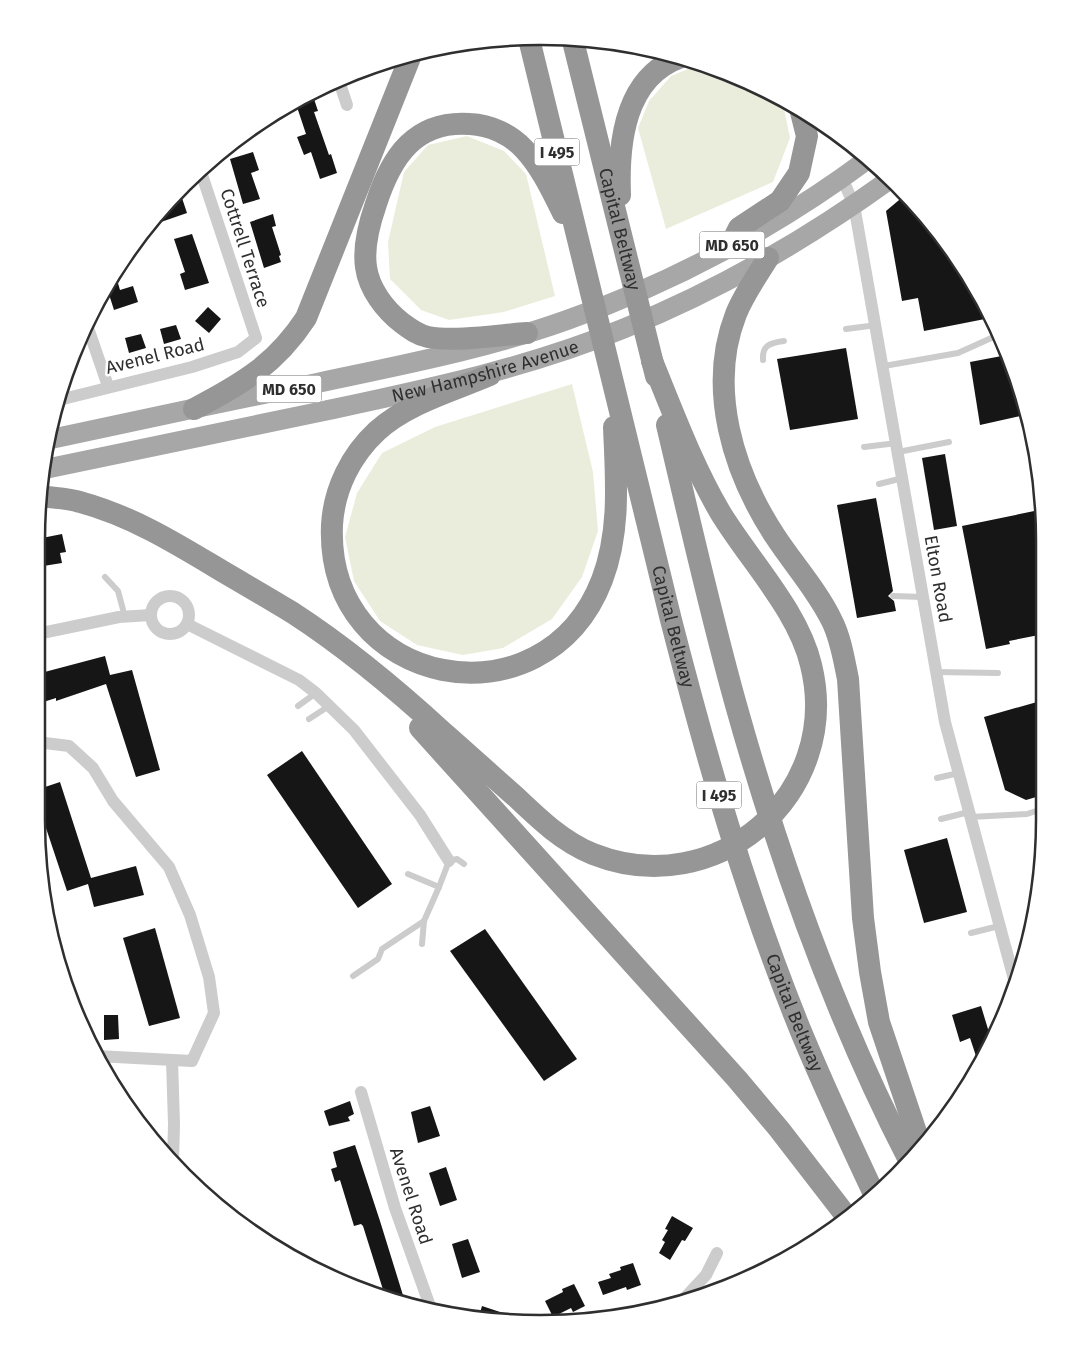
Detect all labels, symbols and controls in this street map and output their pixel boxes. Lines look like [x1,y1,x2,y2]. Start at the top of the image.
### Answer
road number: I 495 [534,138,580,166]
street label: Capital Beltway [594,166,645,293]
street label: Cottrell Terrace [215,186,275,310]
road number: MD 650 [700,232,764,258]
street label: Avenel Road [103,333,207,379]
street label: New Hampshire Avenue [390,335,582,407]
road number: MD 650 [256,376,322,402]
street label: Elton Road [919,534,957,624]
street label: Capital Beltway [647,563,699,690]
road number: I 495 [696,782,742,808]
street label: Capital Beltway [761,951,828,1075]
street label: Avenel Road [385,1145,437,1247]

